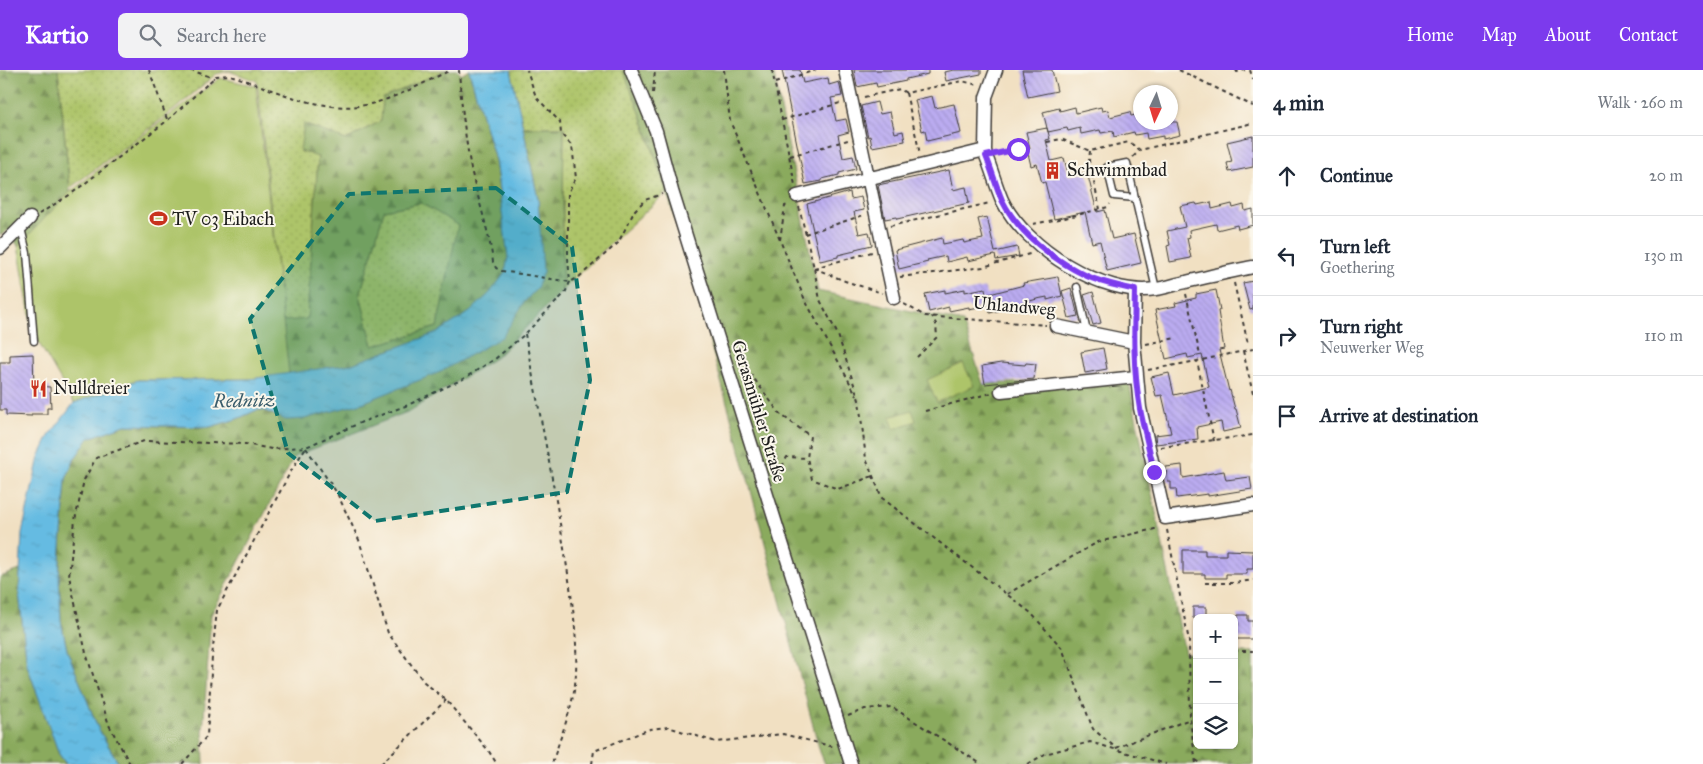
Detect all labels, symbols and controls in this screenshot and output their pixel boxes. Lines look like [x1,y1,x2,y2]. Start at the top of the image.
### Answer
search box [118,13,468,58]
text: Kartio [25,20,88,50]
icon: search [136,21,164,49]
text: Search here [176,24,266,47]
text: Home [1407,24,1454,46]
text: Map [1482,24,1517,46]
text: About [1545,24,1591,46]
text: Contact [1619,24,1678,46]
north arrow [1133,85,1178,130]
text: 4 min [1273,90,1324,116]
text: Walk · 260 m [1597,93,1683,112]
route start [1007,138,1030,161]
place label: Schwimmbad [1067,159,1167,181]
building icon: Schwimmbad [1043,160,1063,180]
icon: ahead [1273,162,1301,190]
text: Continue [1320,164,1393,187]
text: 20 m [1649,166,1683,185]
place label: TV 03 Eibach [172,208,274,230]
sports icon: TV 03 Eibach [148,209,168,229]
text: Turn left [1320,235,1390,258]
icon: left [1273,242,1301,270]
text: 130 m [1644,246,1683,265]
text: Goethering [1320,258,1394,277]
street label: Uhlandweg [972,291,1057,322]
text: Turn right [1320,315,1403,338]
icon: right [1273,322,1301,350]
text: 110 m [1644,326,1683,345]
street label: Gerasmühler Straße [727,337,791,485]
text: Neuwerker Weg [1320,338,1423,357]
place label: Nulldreier [53,377,130,399]
restaurant icon: Nulldreier [29,378,49,398]
water label: Rednitz [212,388,275,413]
icon: arrive [1273,402,1301,430]
text: Arrive at destination [1320,404,1478,427]
route end [1143,461,1166,484]
map controls [1193,614,1238,749]
button: + [1193,614,1238,659]
button: − [1193,659,1238,704]
button: layers [1193,704,1238,749]

